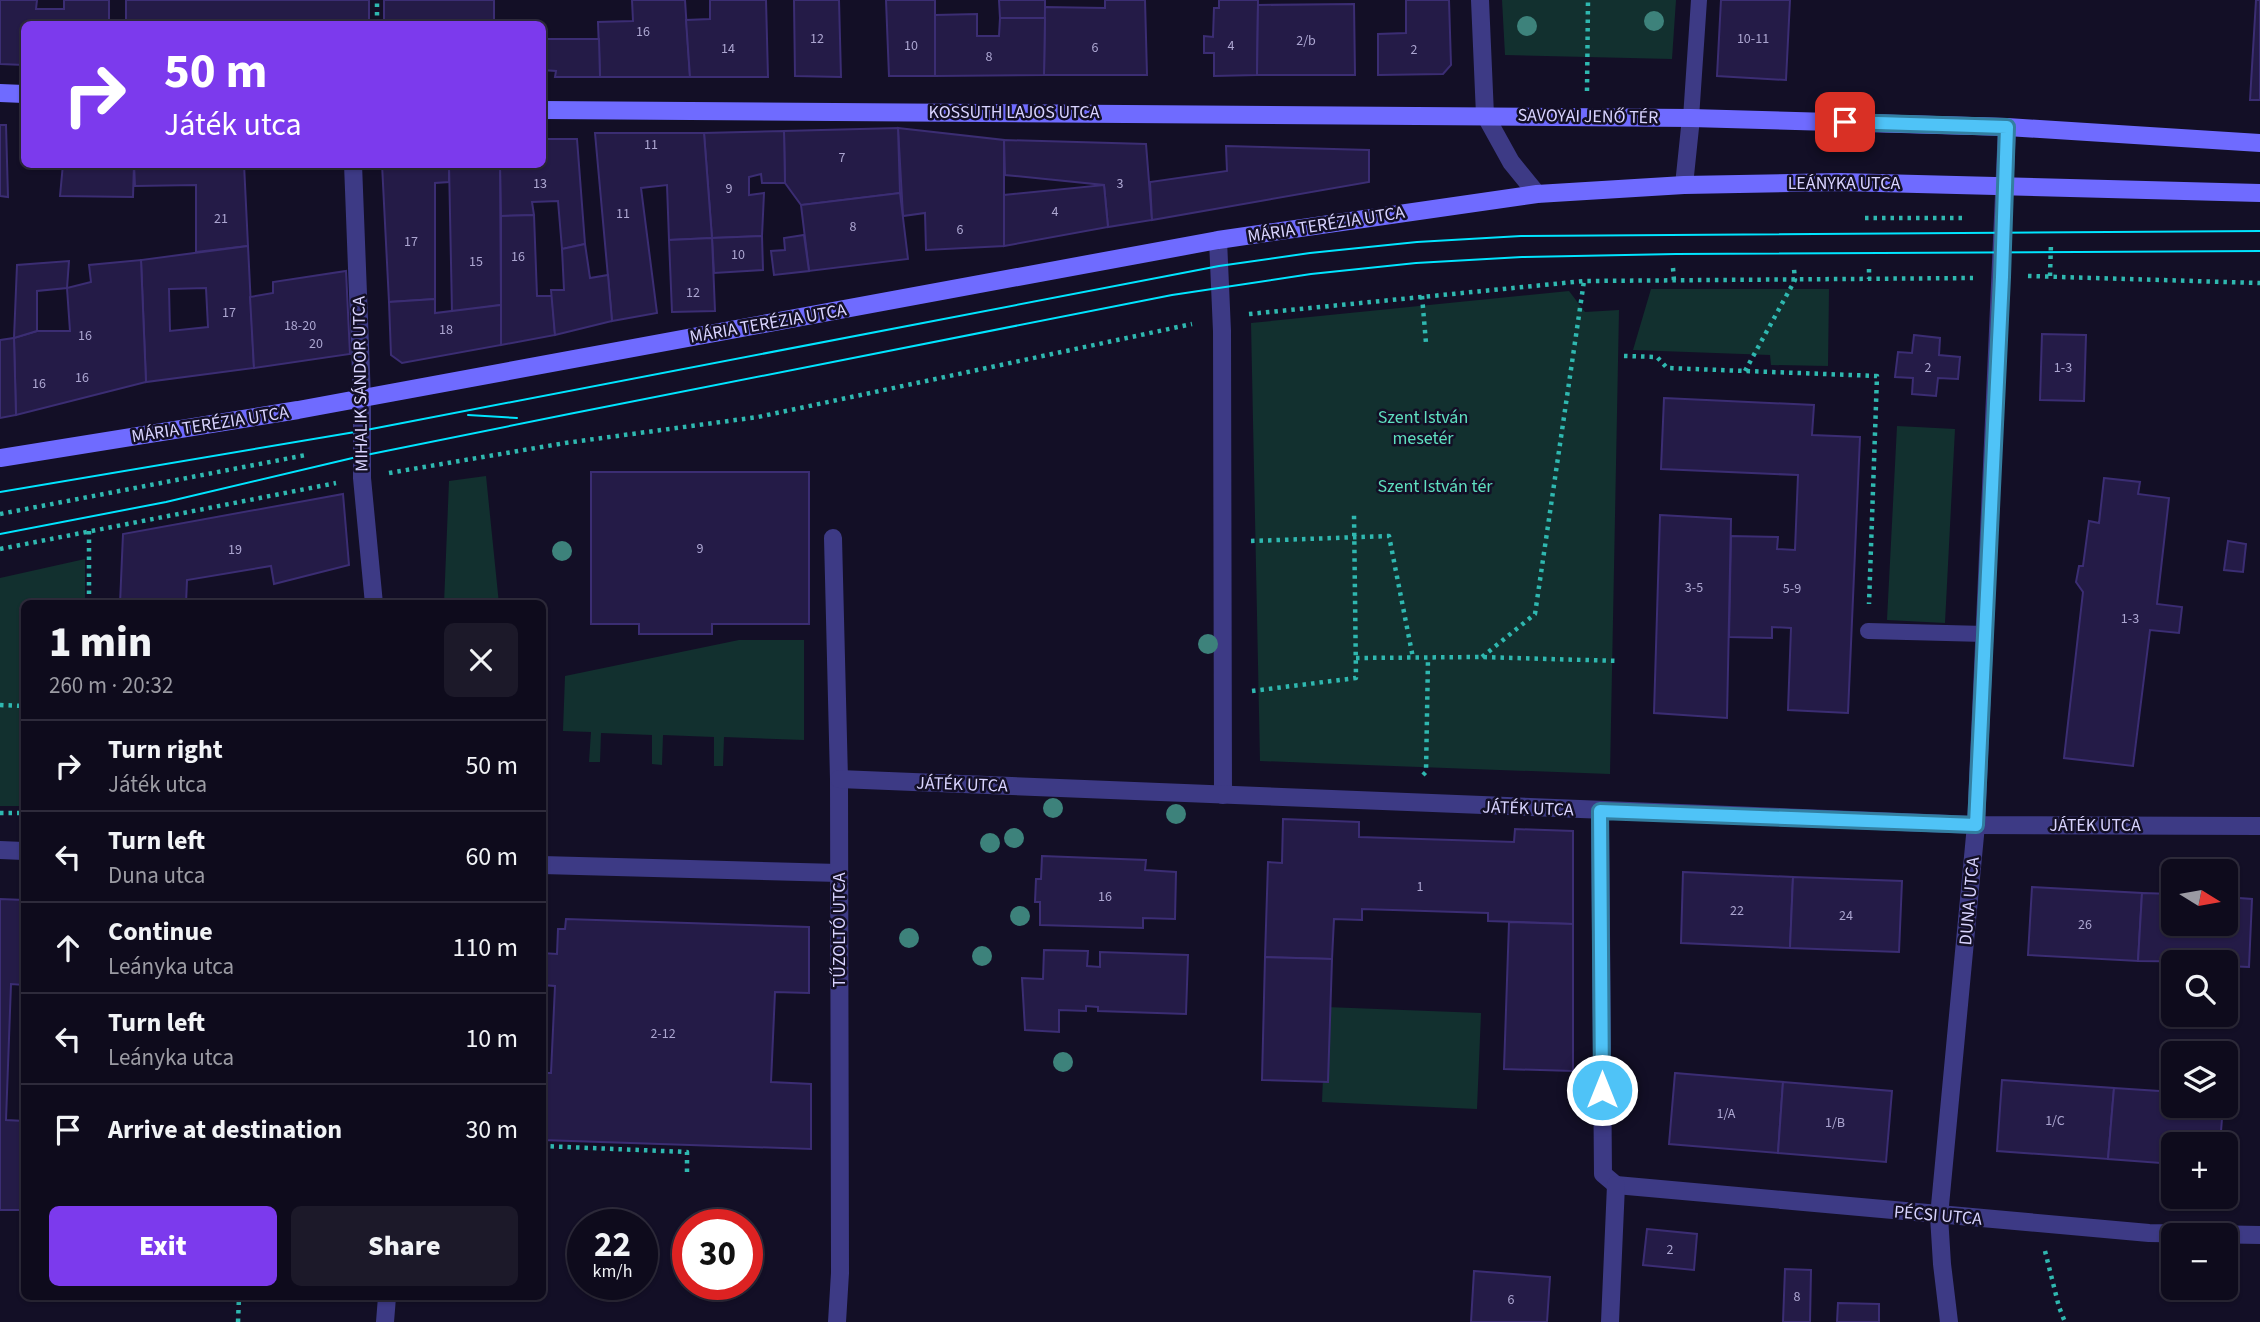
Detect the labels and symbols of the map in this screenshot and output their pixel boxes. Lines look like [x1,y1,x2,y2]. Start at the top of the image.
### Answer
house number: 16 [636,22,650,42]
house number: 12 [810,29,824,49]
house number: 10-11 [1737,29,1769,49]
house number: 2/b [1296,31,1316,51]
house number: 10 [904,36,918,56]
house number: 4 [1228,36,1235,56]
house number: 6 [1092,38,1099,58]
house number: 14 [721,39,735,59]
house number: 2 [1411,40,1418,60]
house number: 8 [986,47,993,67]
pin [1815,92,1875,152]
street label: KOSSUTH LAJOS UTCA [929,100,1100,125]
street label: SAVOYAI JENŐ TÉR [1517,103,1659,130]
house number: 11 [644,135,658,155]
house number: 7 [839,148,846,168]
street label: LEÁNYKA UTCA [1788,171,1901,196]
house number: 13 [533,174,547,194]
house number: 3 [1117,174,1124,194]
house number: 9 [726,179,733,199]
street label: MÁRIA TERÉZIA UTCA [1246,200,1407,249]
house number: 4 [1052,202,1059,222]
house number: 11 [616,204,630,224]
house number: 21 [214,209,228,229]
house number: 8 [850,217,857,237]
house number: 6 [957,220,964,240]
house number: 17 [404,232,418,252]
house number: 10 [731,245,745,265]
house number: 16 [511,247,525,267]
house number: 15 [469,252,483,272]
house number: 12 [686,283,700,303]
street label: MIHALIK SÁNDOR UTCA [346,296,375,472]
street label: MÁRIA TERÉZIA UTCA [688,297,849,350]
house number: 17 [222,303,236,323]
house number: 18-20 [284,316,316,336]
house number: 18 [439,320,453,340]
house number: 16 [78,326,92,346]
house number: 20 [309,334,323,354]
house number: 2 [1925,358,1932,378]
house number: 1-3 [2054,358,2072,378]
house number: 16 [75,368,89,388]
house number: 16 [32,374,46,394]
street label: MÁRIA TERÉZIA UTCA [130,400,291,449]
park label: Szent István mesetér [1378,405,1468,451]
park label: Szent István tér [1377,474,1493,499]
house number: 9 [697,539,704,559]
house number: 19 [228,540,242,560]
house number: 3-5 [1685,578,1703,598]
house number: 5-9 [1783,579,1801,599]
house number: 1-3 [2121,609,2139,629]
street label: JÁTÉK UTCA [916,770,1008,799]
street label: JÁTÉK UTCA [1482,794,1574,823]
street label: JÁTÉK UTCA [2049,813,2141,838]
street label: DUNA UTCA [1953,856,1986,946]
north arrow [2161,859,2238,936]
street label: TŰZOLTÓ UTCA [827,872,852,987]
house number: 1 [1417,877,1424,897]
house number: 16 [1098,887,1112,907]
house number: 22 [1730,901,1744,921]
house number: 24 [1839,906,1853,926]
house number: 26 [2078,915,2092,935]
house number: 2-12 [650,1024,676,1044]
position arrow [1565,1053,1639,1127]
house number: 1/A [1717,1104,1736,1124]
house number: 1/C [2045,1111,2065,1131]
house number: 1/B [1825,1113,1845,1133]
street label: PÉCSI UTCA [1893,1199,1983,1232]
speed limit sign: 30 [672,1209,763,1300]
house number: 2 [1667,1240,1674,1260]
house number: 8 [1794,1287,1801,1307]
house number: 6 [1508,1290,1515,1310]

